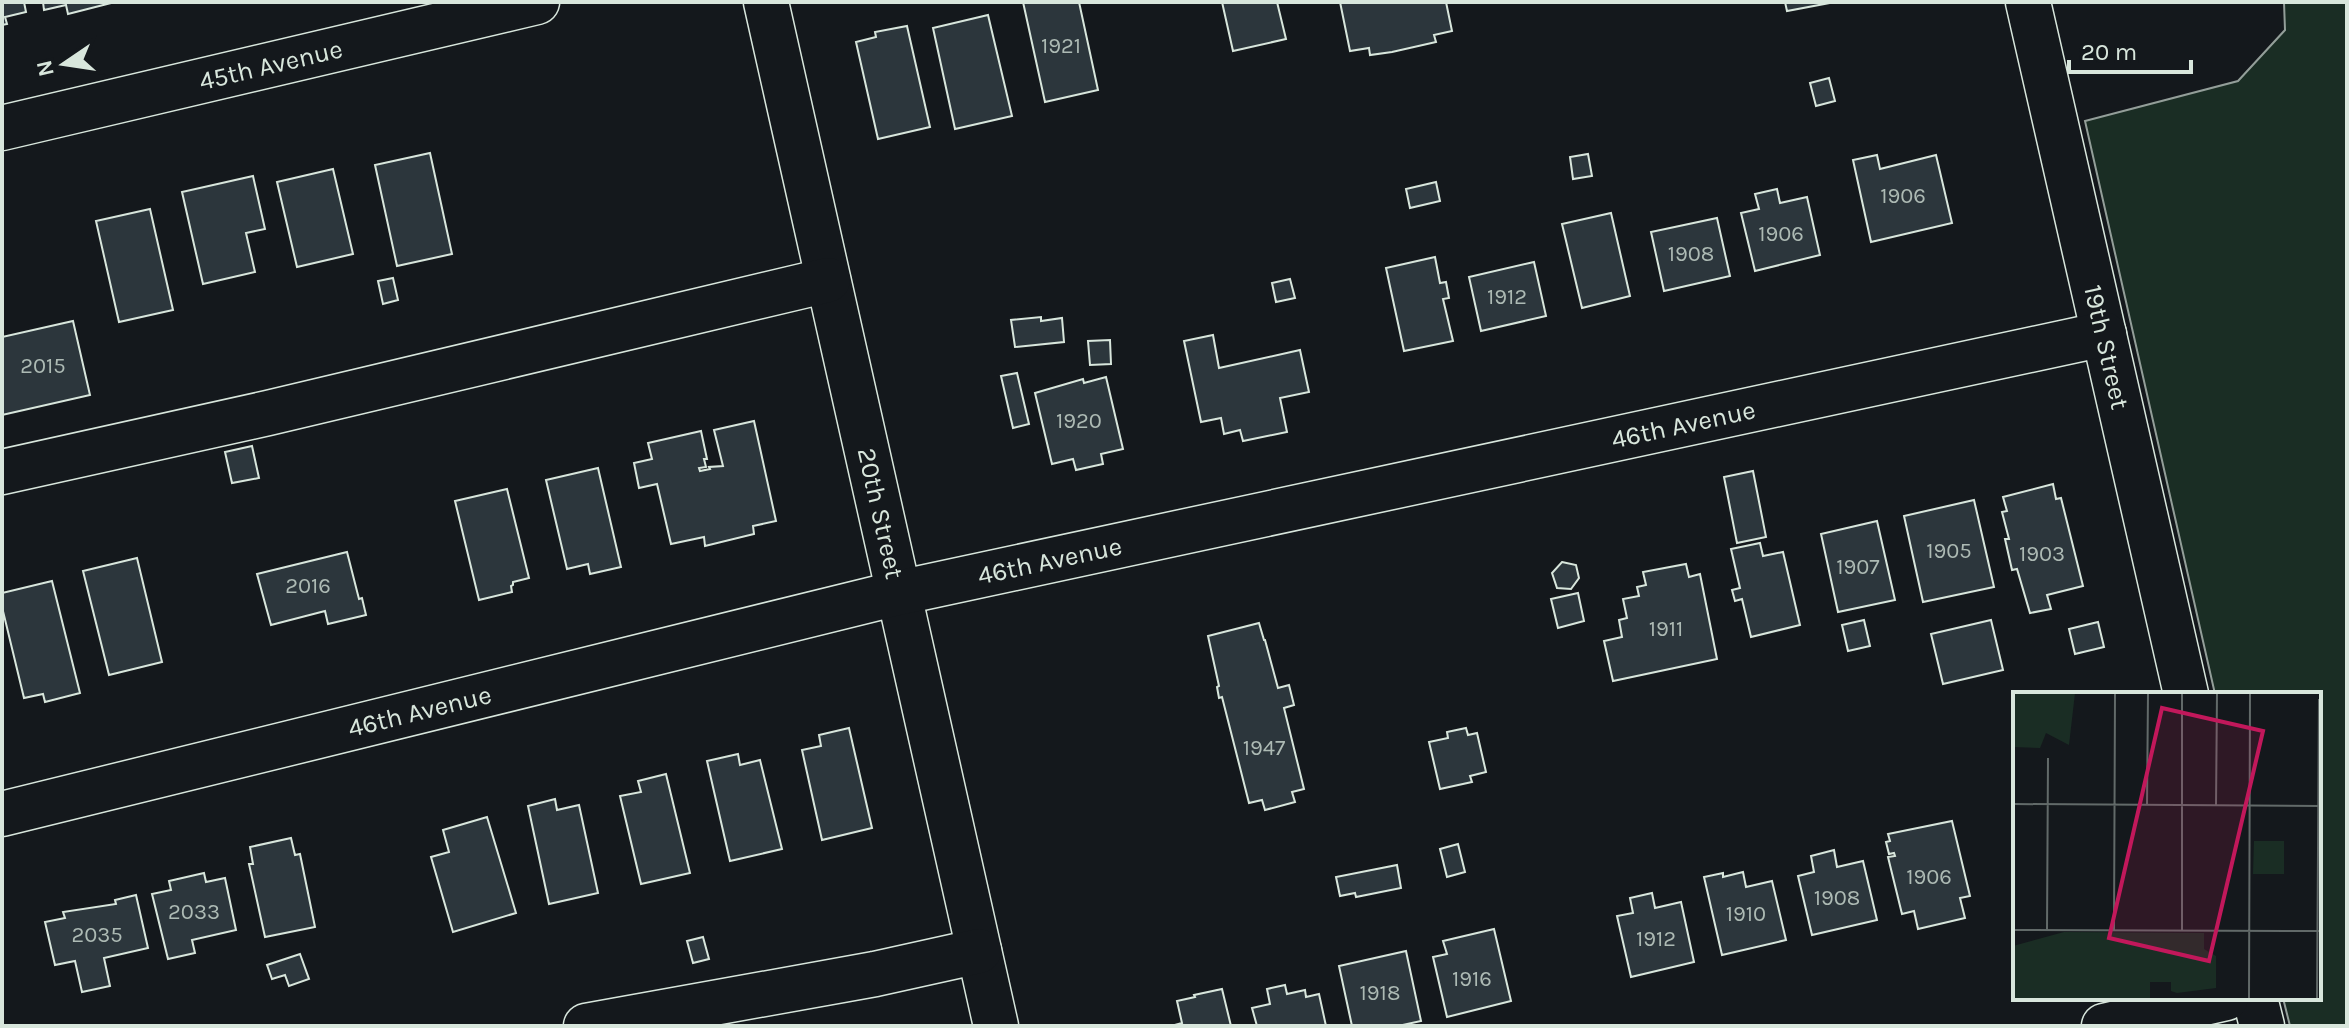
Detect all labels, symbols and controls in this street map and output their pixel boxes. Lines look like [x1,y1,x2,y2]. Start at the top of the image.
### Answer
north arrow [24,24,104,104]
scale bar [2069,24,2191,74]
street label: 45th Avenue [196,33,346,97]
house number: 1921 [1041,33,1081,59]
text: 20 m [2081,38,2137,66]
text: N [31,58,60,79]
house number: 1906 [1880,183,1926,209]
house number: 1906 [1758,221,1804,247]
house number: 1908 [1668,241,1714,267]
street label: 19th Street [2078,282,2136,413]
house number: 1912 [1487,284,1527,310]
house number: 2015 [20,353,66,379]
street label: 46th Avenue [1608,394,1758,455]
house number: 1920 [1056,408,1102,434]
street label: 20th Street [851,445,911,582]
street label: 46th Avenue [975,530,1125,591]
house number: 1905 [1926,538,1972,564]
house number: 1903 [2019,541,2065,567]
house number: 1907 [1836,554,1880,580]
house number: 2016 [285,573,331,599]
house number: 1911 [1649,616,1683,642]
street label: 46th Avenue [345,678,494,744]
inset map [2013,692,2321,1000]
house number: 1947 [1243,735,1285,761]
house number: 1906 [1906,864,1952,890]
house number: 1908 [1814,885,1860,911]
house number: 2033 [168,899,220,925]
house number: 1910 [1726,901,1766,927]
house number: 2035 [71,922,123,948]
house number: 1912 [1636,926,1676,952]
house number: 1916 [1452,966,1492,992]
house number: 1918 [1360,980,1400,1006]

